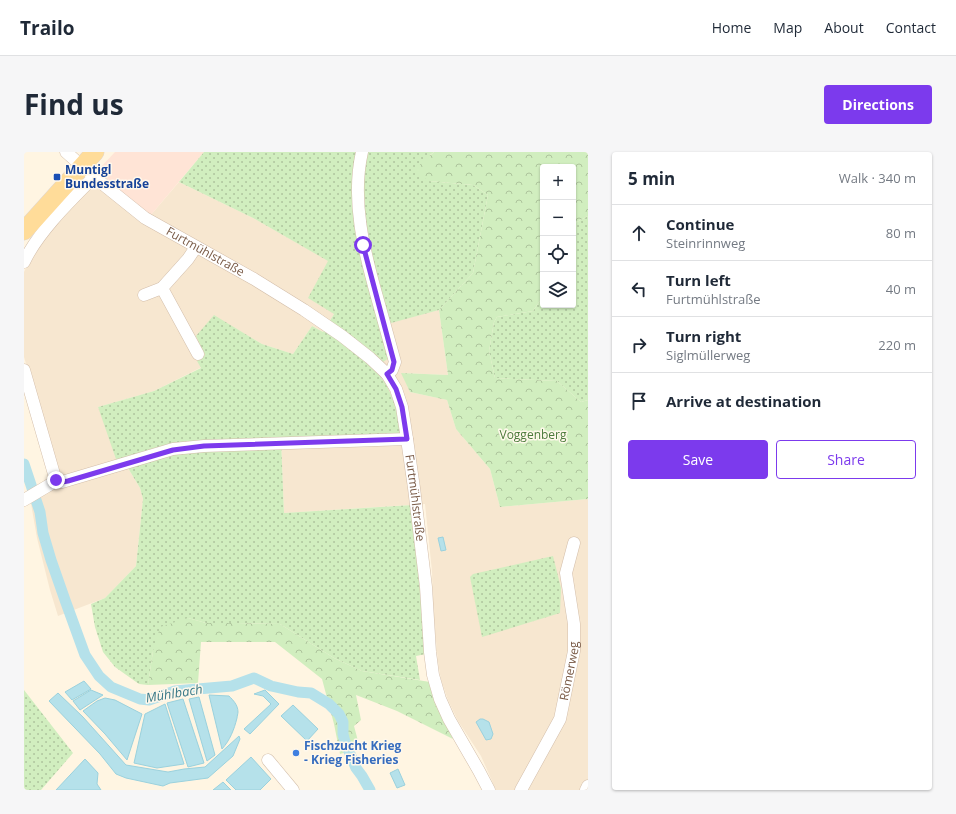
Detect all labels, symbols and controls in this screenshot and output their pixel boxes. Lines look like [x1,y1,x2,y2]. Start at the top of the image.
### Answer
text: Trailo [20,15,74,41]
text: Home [712,18,751,37]
text: Map [773,18,802,37]
text: About [824,18,864,37]
text: Contact [886,18,936,37]
text: Find us [24,85,124,123]
button: Directions [824,85,932,124]
place label: Muntigl Bundesstraße [65,161,149,192]
map controls [540,164,576,308]
button: + [540,164,576,200]
text: 5 min [628,167,675,190]
text: Walk · 340 m [839,169,916,187]
marker: Muntigl Bundesstraße [52,172,62,182]
button: − [540,200,576,236]
text: Continue [666,214,734,234]
icon: ahead [628,222,650,244]
street label: Furtmühlstraße [163,223,248,280]
text: 80 m [886,224,916,242]
text: Steinrinnweg [666,234,745,252]
route start [354,236,372,254]
button: locate [540,236,576,272]
text: Turn left [666,270,731,290]
button: layers [540,272,576,308]
icon: left [628,278,650,300]
text: 40 m [886,280,916,298]
text: Furtmühlstraße [666,290,761,308]
text: Turn right [666,326,741,346]
icon: right [628,334,650,356]
text: 220 m [878,336,916,354]
text: Siglmüllerweg [666,346,750,364]
icon: arrive [628,390,650,412]
text: Arrive at destination [666,391,821,411]
park label: Voggenberg [499,426,567,443]
button: Save [628,440,768,479]
button: Share [776,440,916,479]
street label: Furtmühlstraße [401,453,429,542]
route end [47,471,65,489]
street label: Römerweg [555,641,582,702]
water label: Mühlbach [144,680,204,706]
place label: Fischzucht Krieg - Krieg Fisheries [304,737,402,768]
marker: Fischzucht Krieg - Krieg Fisheries [291,748,301,758]

